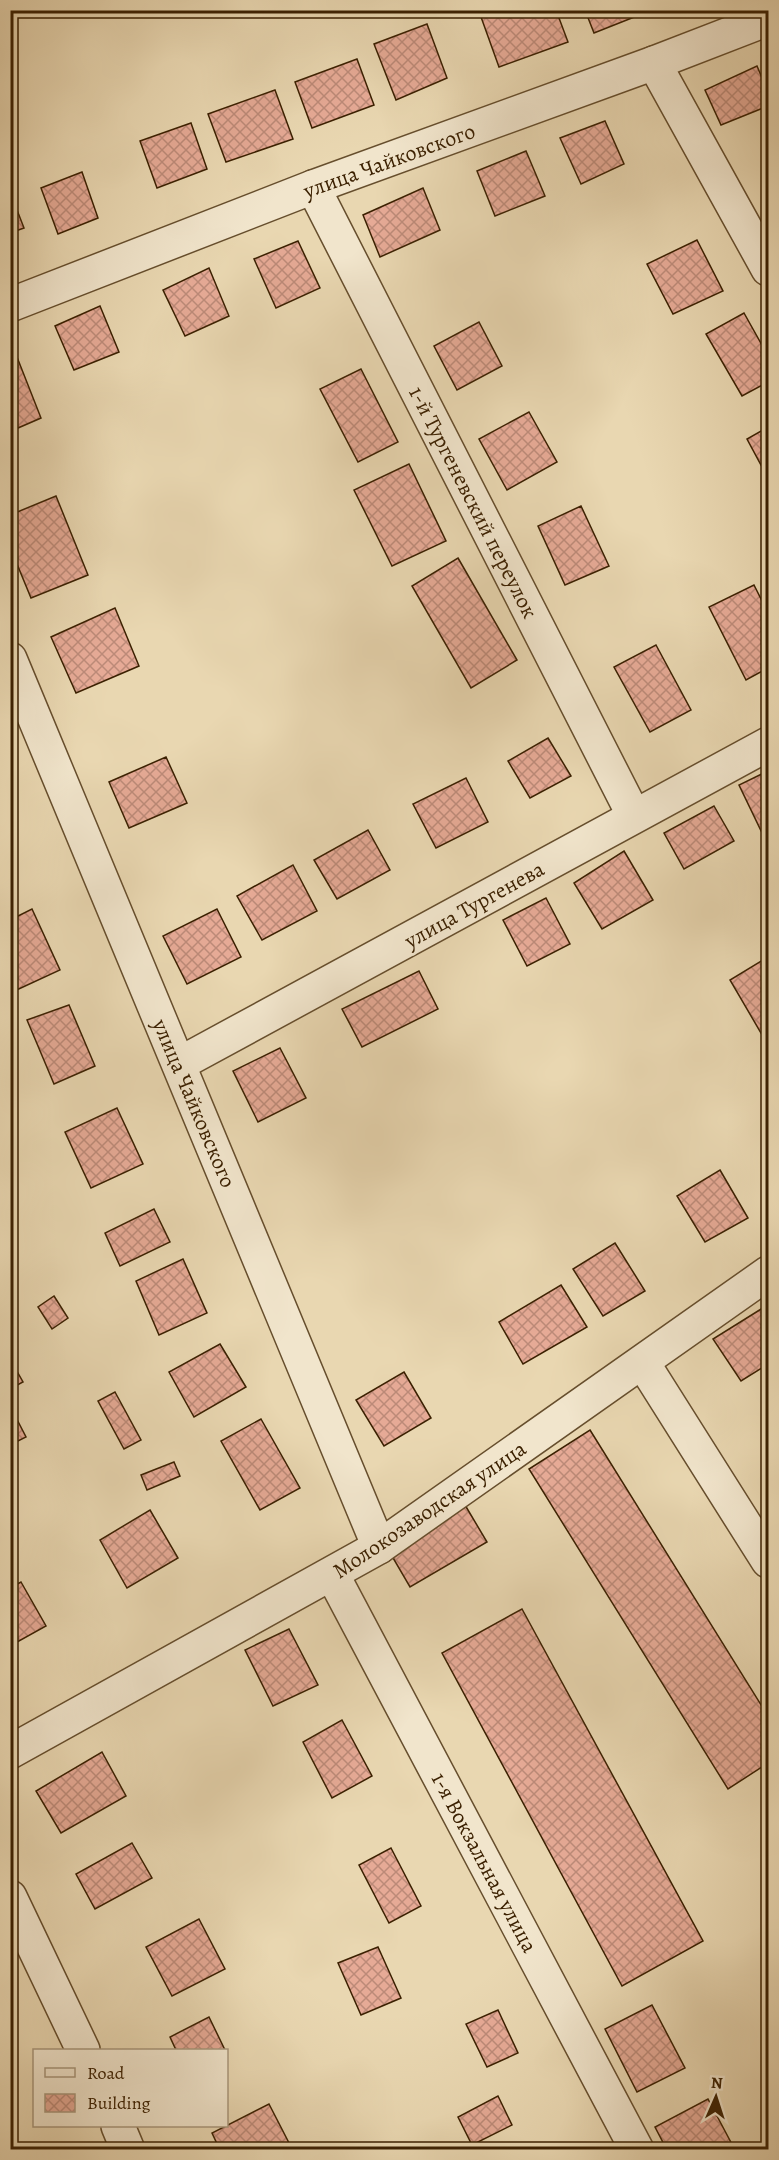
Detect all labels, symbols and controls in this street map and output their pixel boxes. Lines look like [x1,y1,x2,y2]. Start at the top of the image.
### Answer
street label: улица Чайковского [298,116,479,206]
street label: 1-й Тургеневский переулок [401,381,545,624]
street label: улица Тургенева [398,854,551,956]
street label: улица Чайковского [145,1013,243,1192]
street label: Молокозаводская улица [327,1433,533,1586]
street label: 1-я Вокзальная улица [424,1767,545,1959]
legend [33,2049,228,2127]
text: Road [87,2061,125,2085]
north arrow [686,2067,746,2127]
text: N [710,2072,723,2094]
text: Building [87,2091,151,2115]

